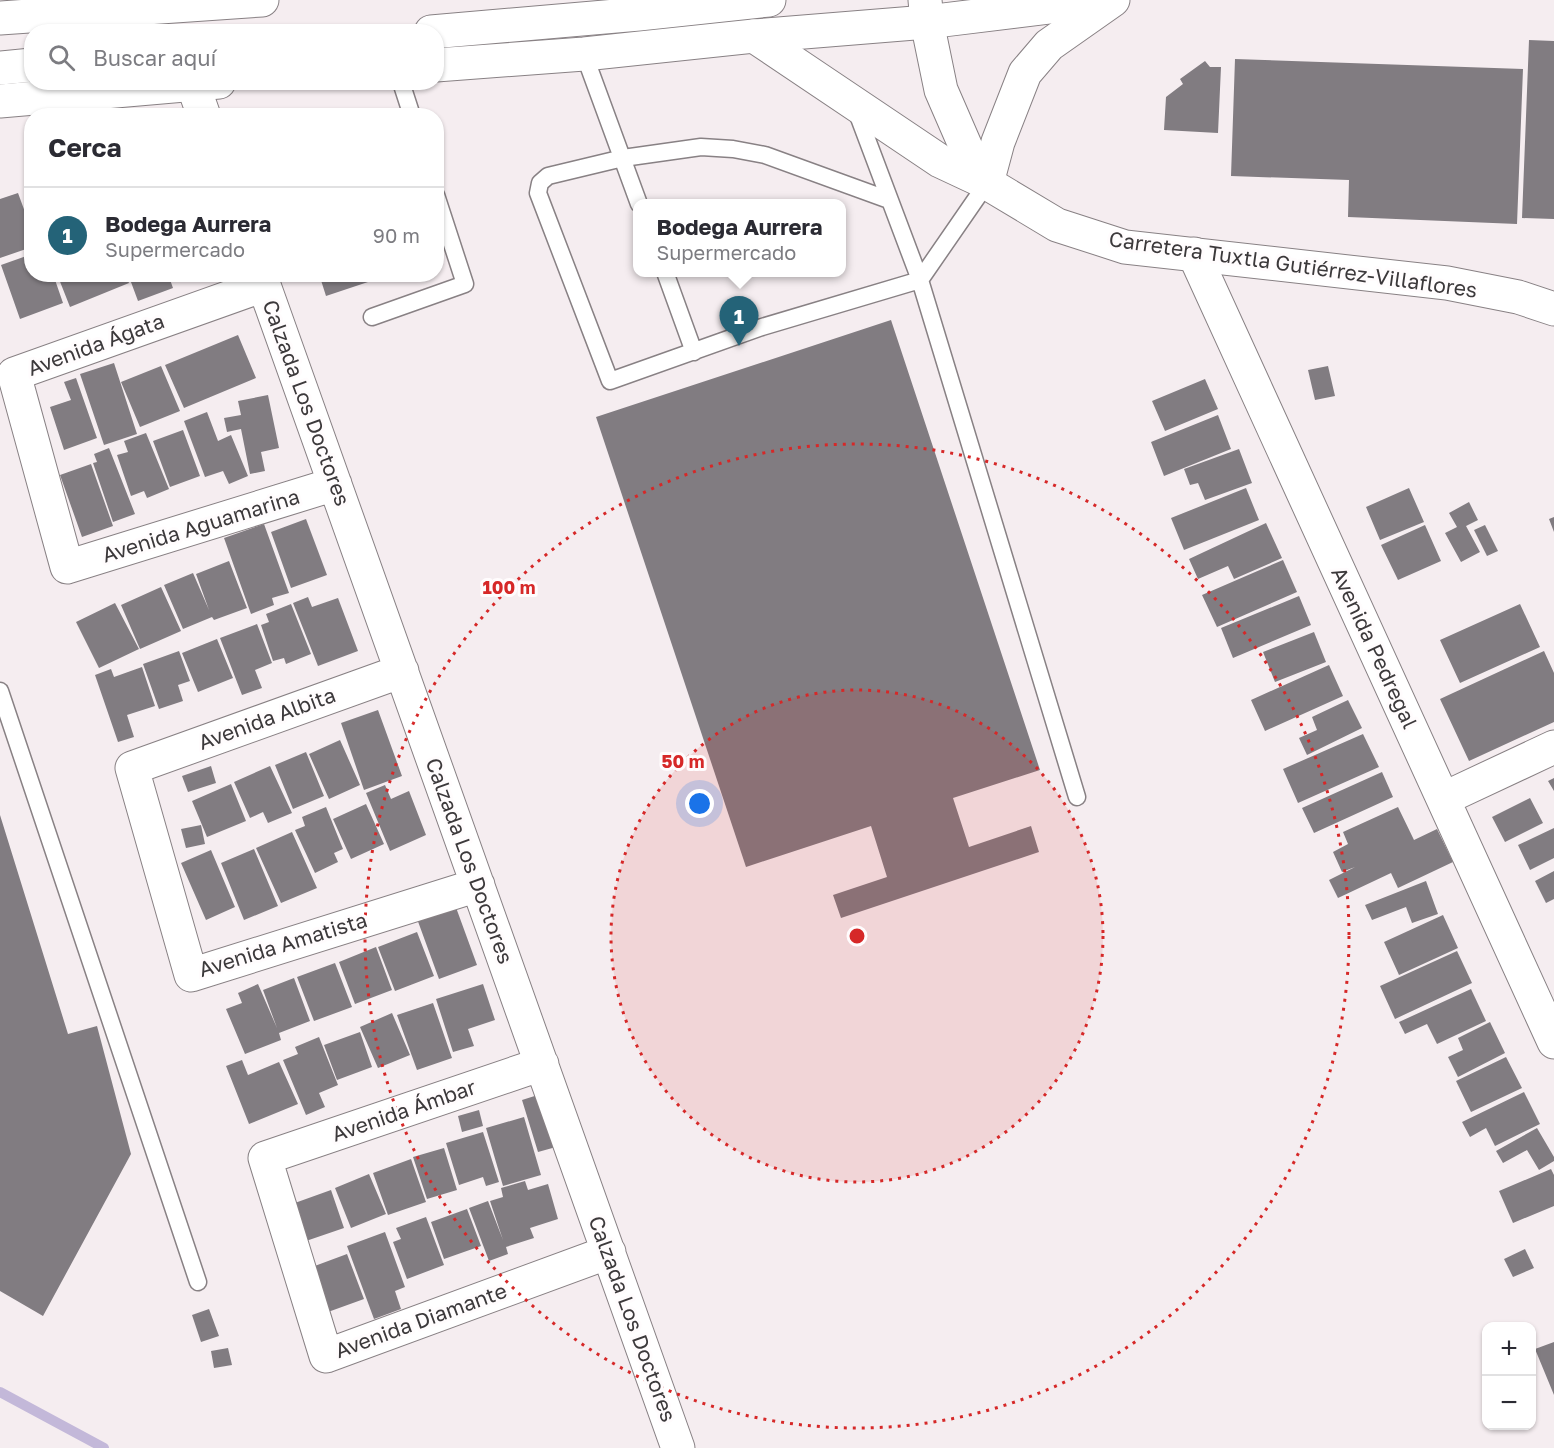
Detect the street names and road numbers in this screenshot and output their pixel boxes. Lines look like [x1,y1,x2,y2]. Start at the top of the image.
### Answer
street label: Carretera Tuxtla Gutiérrez-Villaflores [1107,225,1479,303]
street label: Calzada Los Doctores [258,296,356,509]
street label: Avenida Ágata [24,307,168,381]
street label: Avenida Aguamarina [99,483,303,567]
street label: Avenida Pedregal [1326,563,1424,732]
street label: Avenida Albita [195,681,339,755]
street label: Calzada Los Doctores [421,754,519,967]
street label: Avenida Amatista [195,906,370,982]
street label: Avenida Ámbar [328,1073,479,1147]
street label: Calzada Los Doctores [584,1212,682,1425]
street label: Avenida Diamante [331,1277,510,1363]

